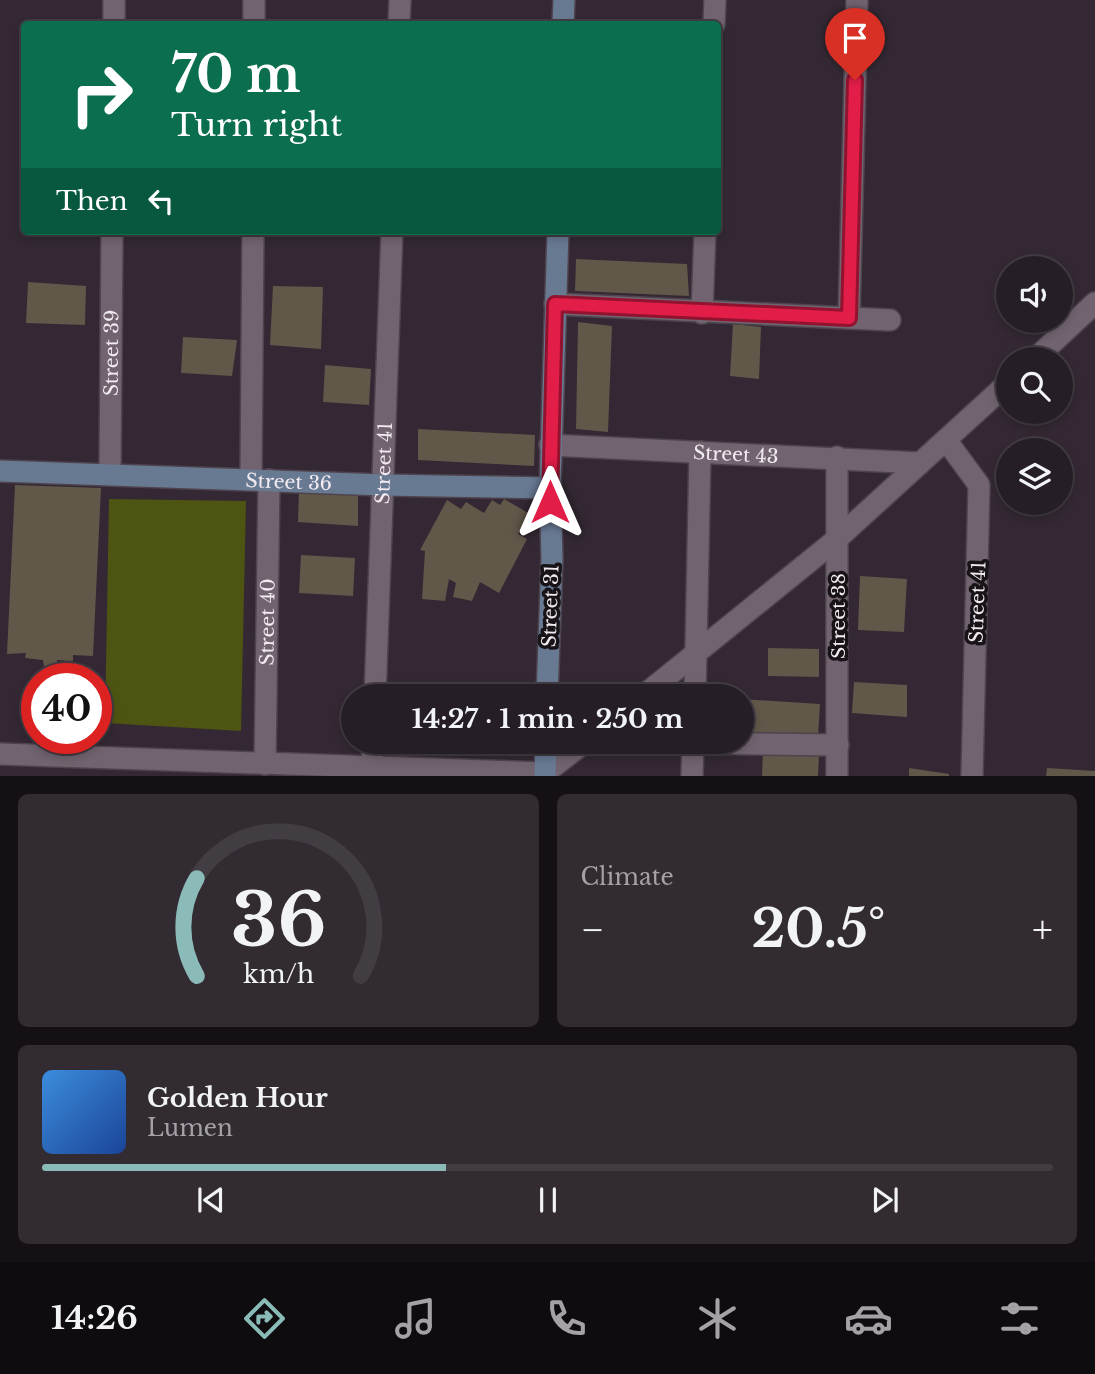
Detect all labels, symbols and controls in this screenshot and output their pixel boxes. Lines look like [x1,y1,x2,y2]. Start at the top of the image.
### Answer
pin [825,8,885,80]
icon: arrive [836,19,874,57]
text: 70 m [171,44,301,105]
icon: right [56,49,147,140]
text: Turn right [171,105,342,145]
icon: left [142,182,180,220]
text: Then [56,185,128,217]
map controls [996,256,1073,515]
button: sound [996,256,1073,333]
street label: Street 39 [100,310,123,396]
button: search [996,347,1073,424]
street label: Street 41 [371,422,397,505]
button: layers [996,438,1073,515]
street label: Street 43 [693,441,779,468]
position arrow [513,465,587,539]
street label: Street 36 [245,469,332,495]
street label: Street 41 [965,561,990,643]
street label: Street 31 [538,564,563,648]
street label: Street 38 [827,573,850,659]
street label: Street 40 [255,578,280,666]
speed limit sign: 40 [21,663,112,754]
text: 14:27 · 1 min · 250 m [412,703,683,735]
text: Climate [581,863,674,891]
text: 36 [231,876,326,967]
text: 20.5° [751,897,885,961]
text: − [581,906,605,953]
text: + [1032,906,1053,953]
text: km/h [243,959,314,990]
text: Golden Hour [147,1082,328,1114]
text: Lumen [147,1114,233,1142]
icon: previous [192,1181,230,1219]
icon: pause [529,1181,567,1219]
icon: next [866,1181,904,1219]
icon: directions [240,1294,289,1343]
icon: music [391,1294,440,1343]
icon: phone [542,1294,591,1343]
icon: climate [693,1294,742,1343]
icon: car [844,1294,893,1343]
icon: filters [995,1294,1044,1343]
text: 14:26 [51,1298,138,1338]

